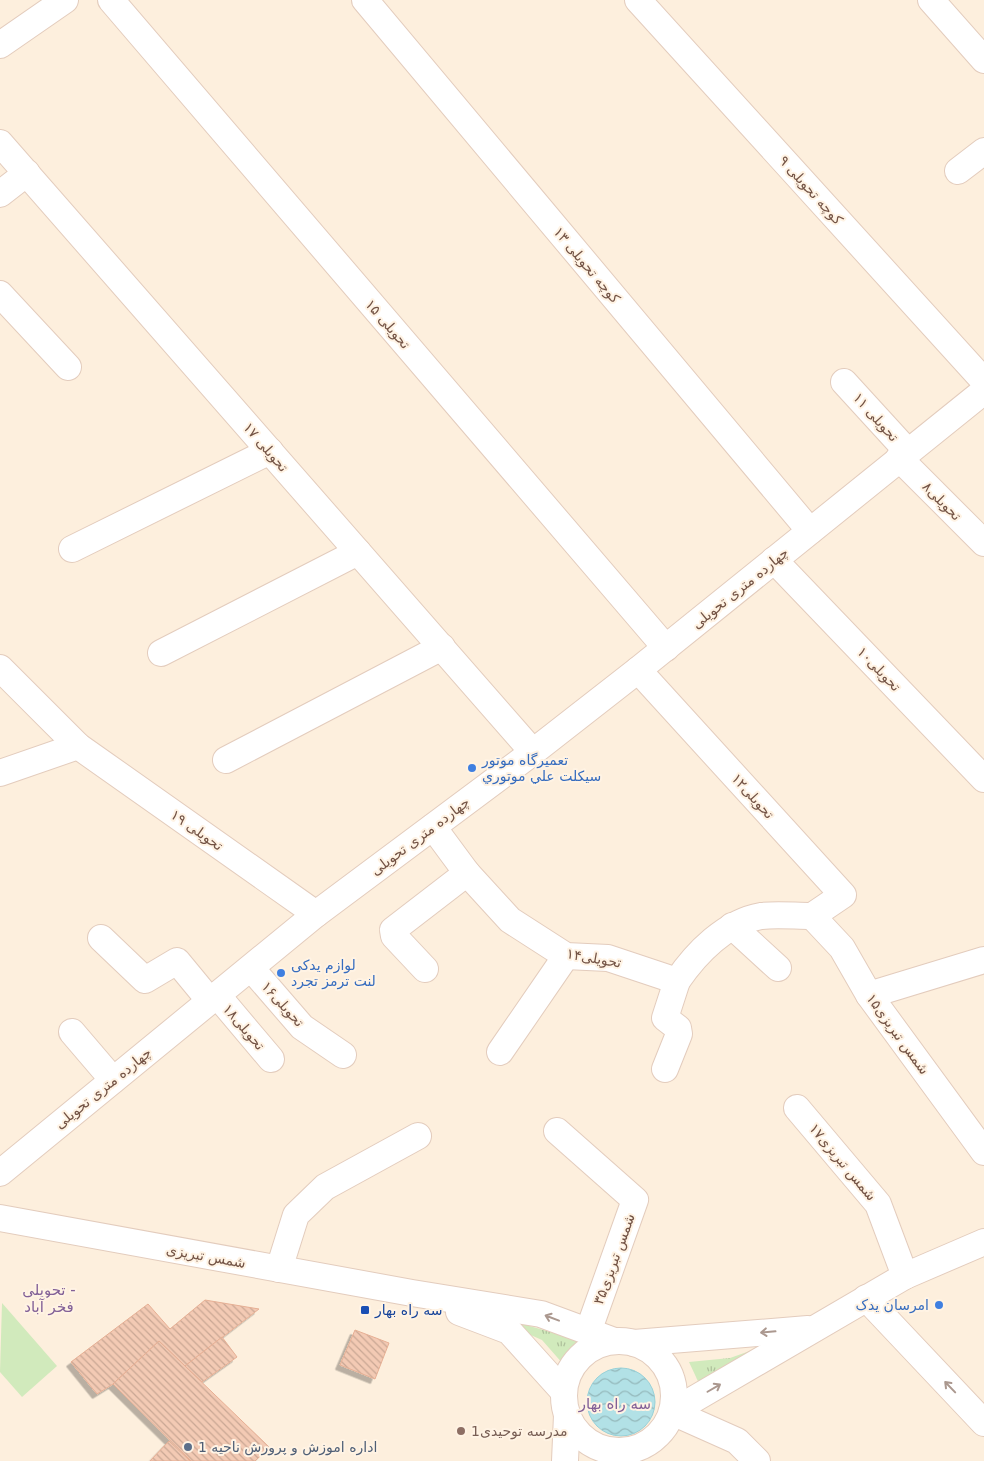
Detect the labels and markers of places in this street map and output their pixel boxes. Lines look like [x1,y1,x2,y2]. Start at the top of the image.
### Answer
place label: تعميرگاه موتور سيكلت علي موتوري [481,752,601,785]
marker: تعميرگاه موتور سيكلت علي موتوري [466,762,478,774]
place label: لوازم یدکی لنت ترمز تجرد [291,957,376,990]
marker: لوازم یدکی لنت ترمز تجرد [275,967,287,979]
place label: امرسان یدک [855,1297,929,1314]
marker: امرسان یدک [933,1299,945,1311]
place label: سه راه بهار [374,1302,443,1319]
marker: سه راه بهار [359,1304,371,1316]
place label: مدرسه توحیدی1 [471,1423,568,1440]
marker: مدرسه توحیدی1 [455,1425,467,1437]
place label: اداره اموزش و پرورش ناحیه 1 [198,1439,377,1456]
marker: اداره اموزش و پرورش ناحیه 1 [182,1441,194,1453]

